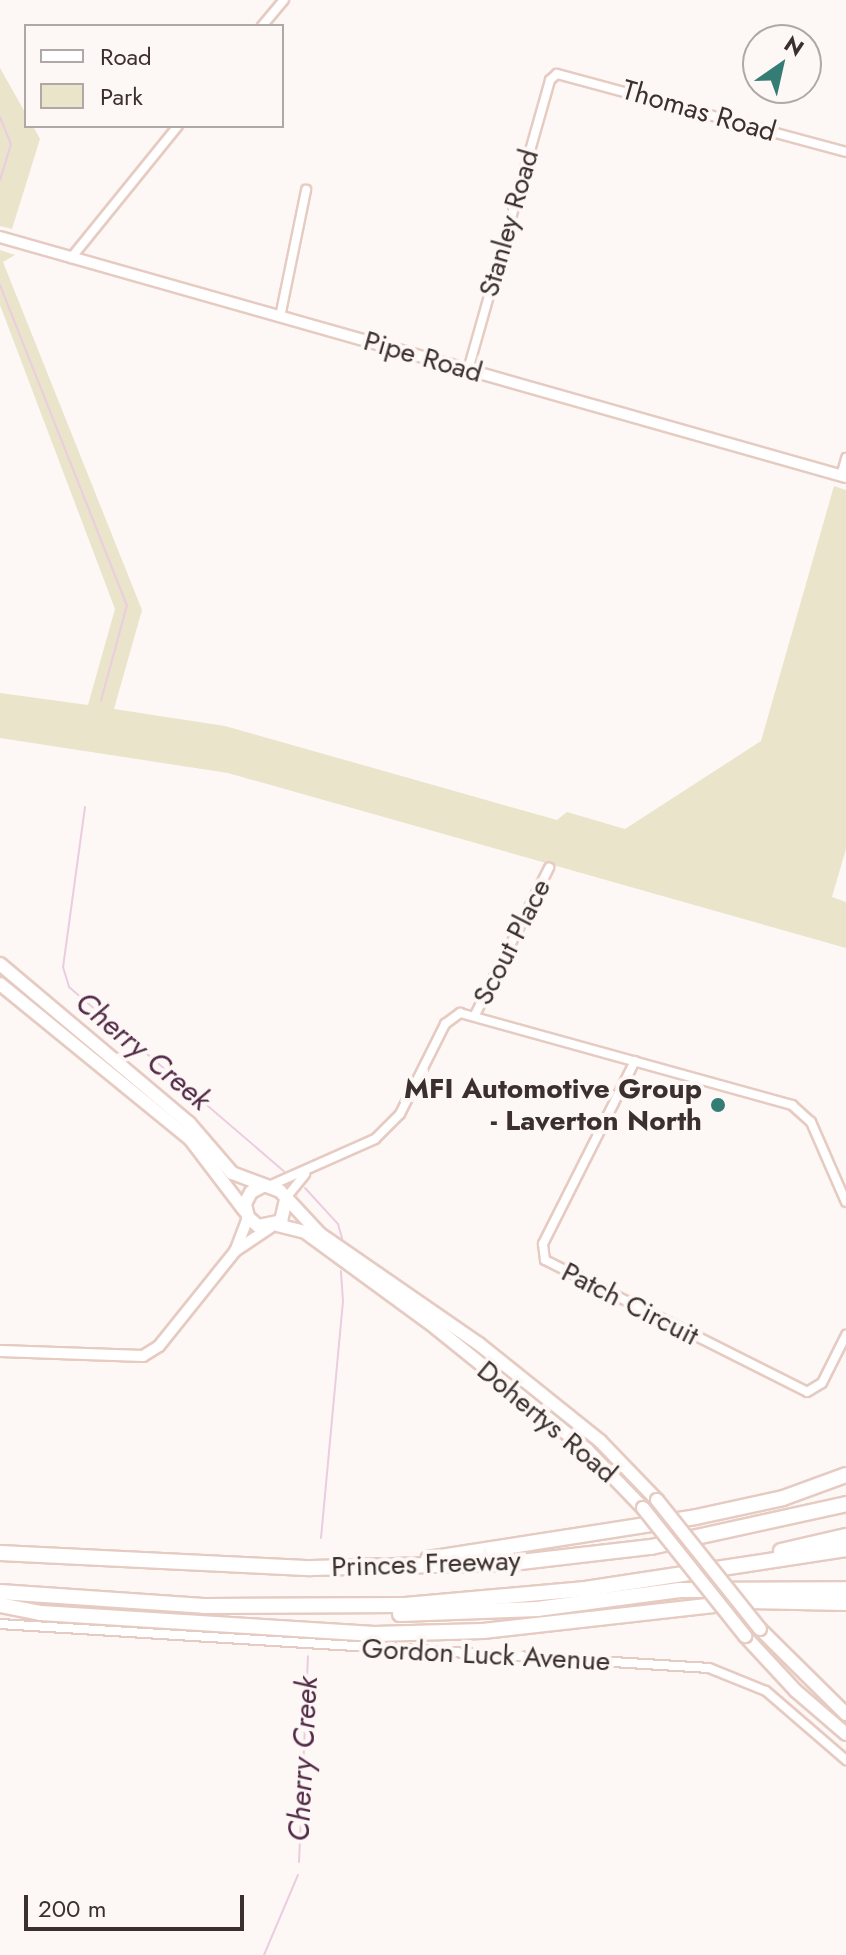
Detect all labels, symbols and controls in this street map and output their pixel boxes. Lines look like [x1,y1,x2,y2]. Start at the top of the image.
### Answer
legend [24,24,284,128]
north arrow [742,24,822,104]
text: N [778,28,810,64]
text: Road [100,39,152,74]
street label: Thomas Road [618,73,780,149]
text: Park [100,79,143,114]
street label: Stanley Road [472,145,546,301]
street label: Pipe Road [360,324,486,390]
street label: Scout Place [466,873,558,1011]
water label: Cherry Creek [68,984,218,1118]
place label: MFI Automotive Group - Laverton North [404,1072,702,1138]
marker: MFI Automotive Group - Laverton North [709,1096,727,1114]
street label: Patch Circuit [556,1255,704,1353]
street label: Dohertys Road [470,1354,624,1490]
street label: Princes Freeway [331,1544,521,1584]
street label: Gordon Luck Avenue [361,1632,611,1678]
water label: Cherry Creek [281,1676,325,1842]
scale bar [28,1879,248,1929]
text: 200 m [38,1891,106,1926]

